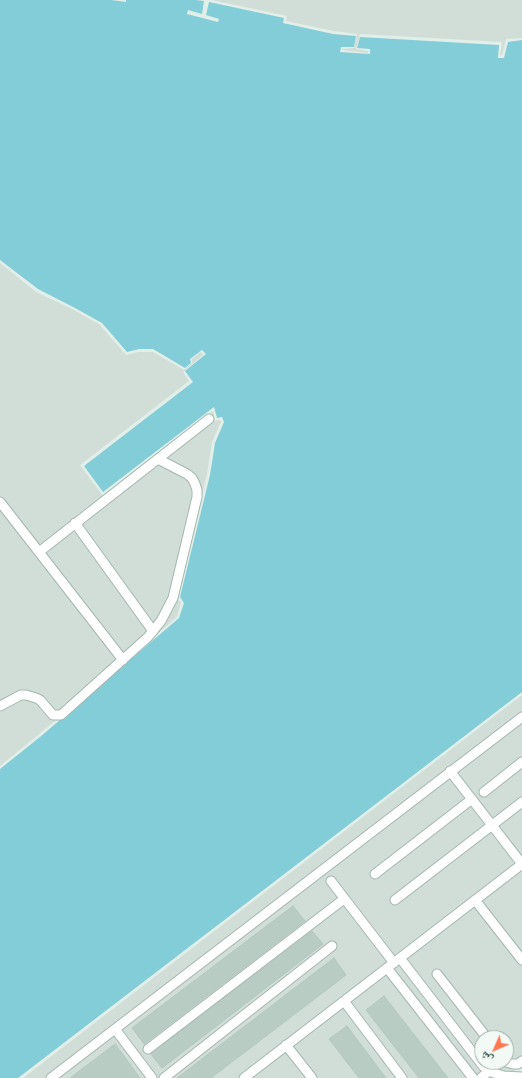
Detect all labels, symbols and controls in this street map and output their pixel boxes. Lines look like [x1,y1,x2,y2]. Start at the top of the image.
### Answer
north arrow [474,1030,514,1070]
text: ش [477,1049,495,1067]

